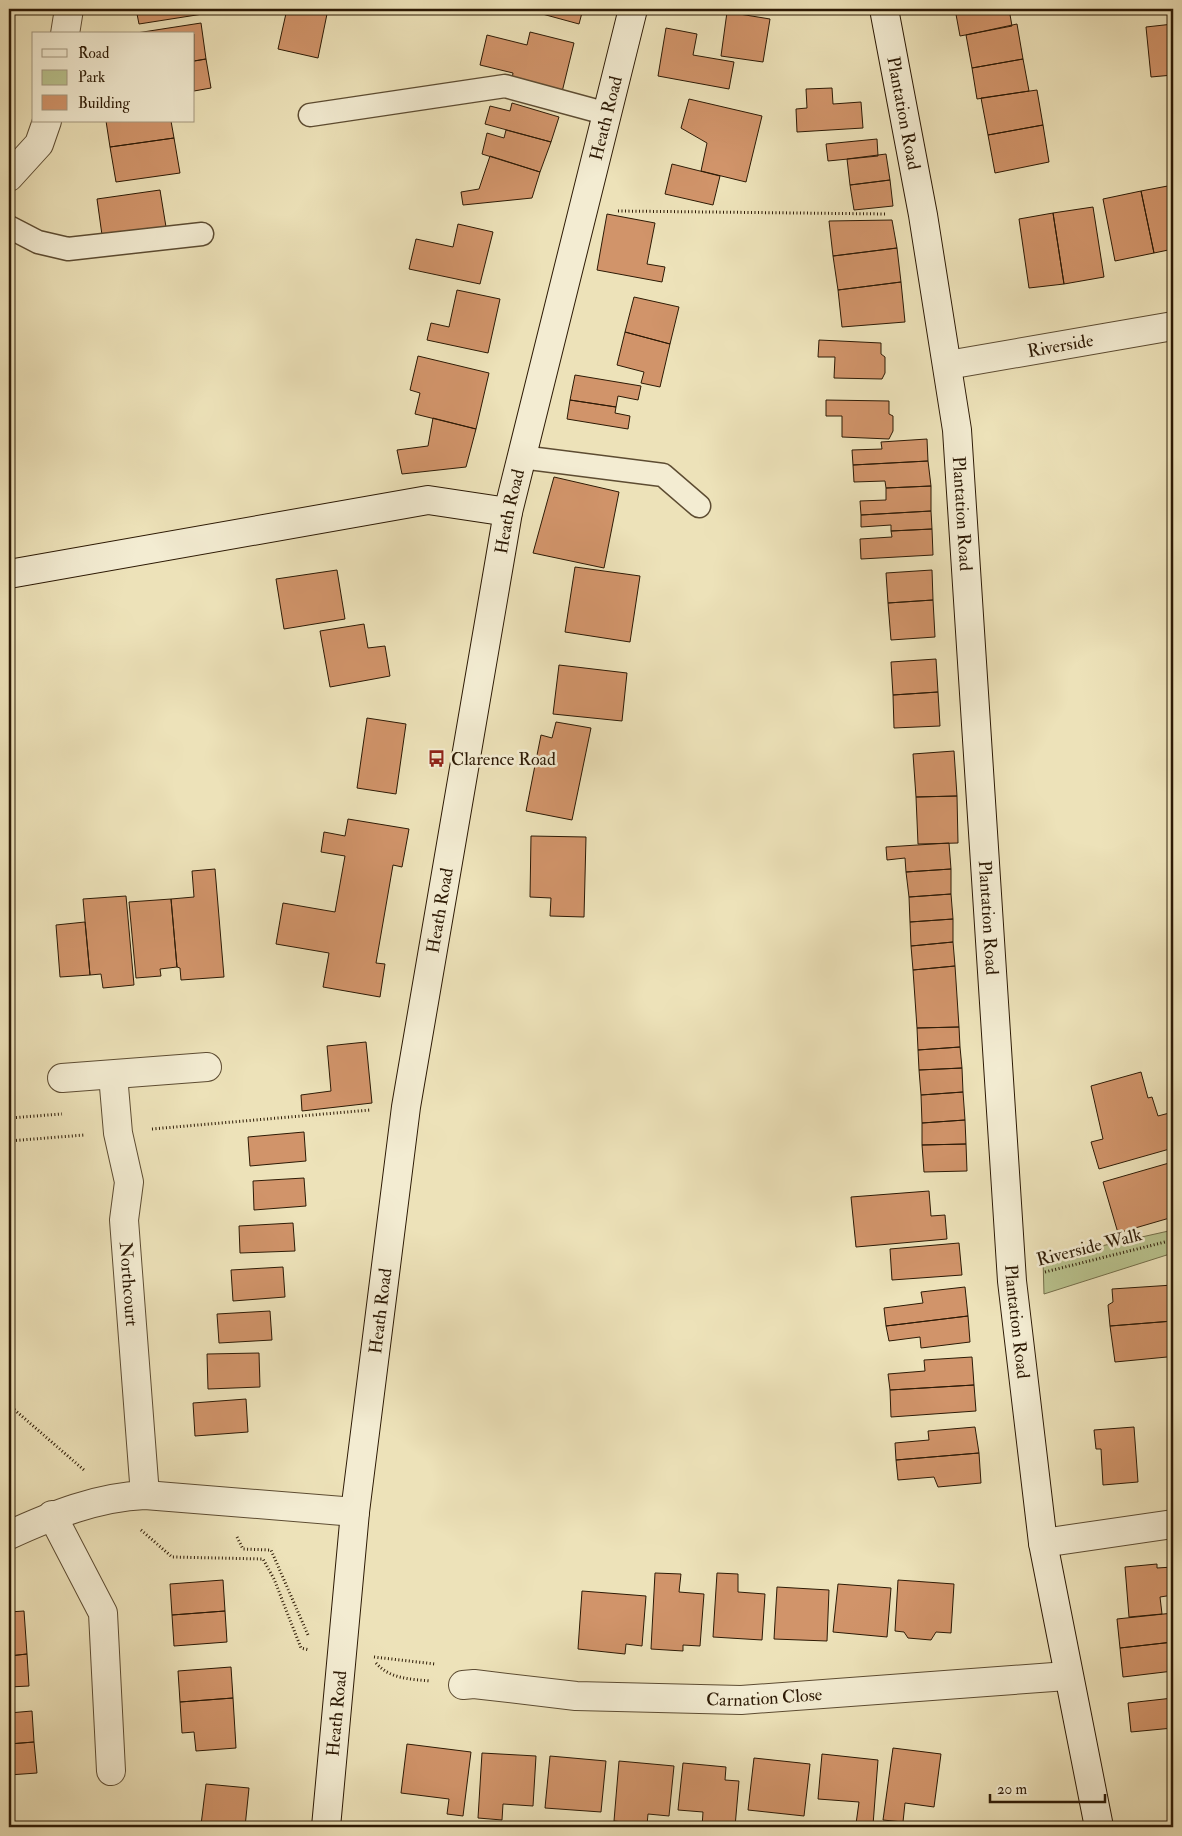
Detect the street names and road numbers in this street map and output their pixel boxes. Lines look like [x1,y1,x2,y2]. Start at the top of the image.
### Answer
street label: Plantation Road [881,55,925,172]
street label: Heath Road [585,74,628,163]
street label: Riverside [1026,329,1096,363]
street label: Plantation Road [947,455,977,572]
street label: Heath Road [490,467,530,556]
street label: Plantation Road [973,860,1003,976]
street label: Heath Road [422,866,459,955]
street label: Riverside Walk [1034,1223,1145,1272]
street label: Northcourt [114,1241,143,1327]
street label: Plantation Road [999,1264,1034,1380]
street label: Heath Road [364,1267,398,1355]
street label: Heath Road [322,1669,352,1758]
street label: Carnation Close [706,1683,823,1712]

